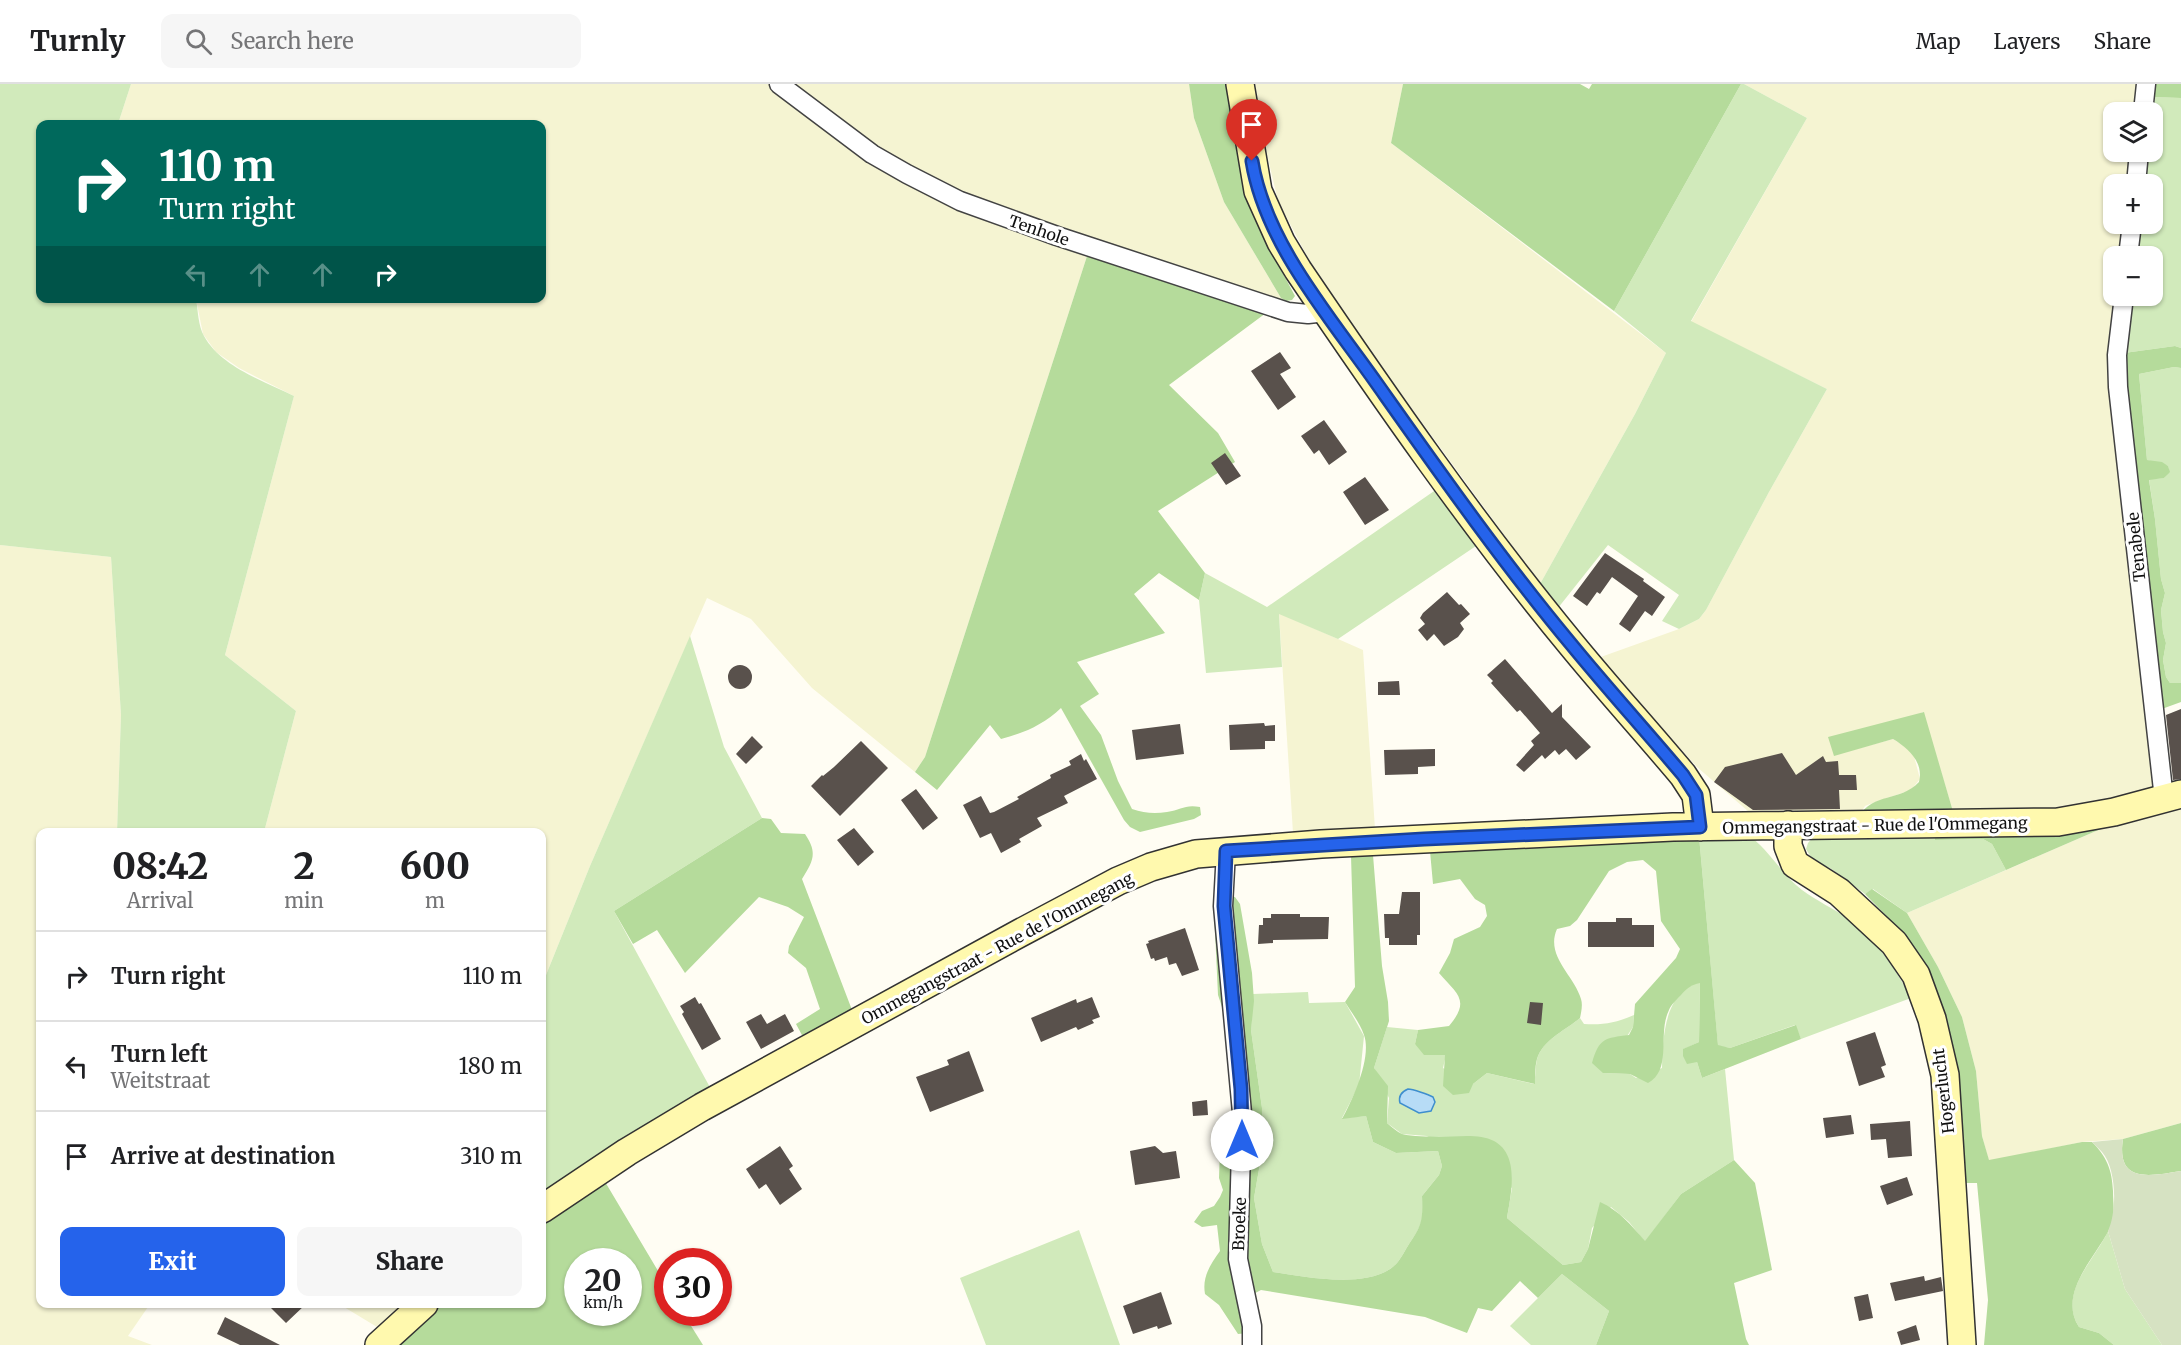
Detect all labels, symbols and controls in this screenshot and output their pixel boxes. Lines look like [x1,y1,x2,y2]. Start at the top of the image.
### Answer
search box [161,14,581,68]
text: Turnly [30,23,125,59]
icon: search [182,25,215,58]
text: Search here [230,27,354,55]
text: Map [1916,28,1961,55]
text: Layers [1994,28,2061,55]
text: Share [2094,28,2151,55]
pin [1226,99,1277,161]
map controls [2103,102,2163,306]
button: layers [2103,102,2163,162]
icon: arrive [1235,108,1268,141]
text: 110 m [159,140,275,192]
icon: right [60,144,138,222]
button: + [2103,174,2163,234]
text: Turn right [159,192,296,226]
street label: Tenhole [1006,210,1072,250]
button: − [2103,246,2163,306]
icon: left [180,258,213,291]
icon: ahead [243,258,276,291]
icon: ahead [306,258,339,291]
icon: right [369,258,402,291]
street label: Tenabele [2122,511,2150,583]
street label: Ommegangstraat - Rue de l'Ommegang [1722,812,2028,838]
text: 08:42 [112,844,208,889]
text: 2 [293,844,315,889]
text: 600 [400,844,470,889]
street label: Ommegangstraat - Rue de l'Ommegang [858,867,1137,1028]
text: Arrival [127,888,194,913]
text: min [284,888,324,913]
text: m [425,888,445,913]
icon: right [60,960,93,993]
text: Turn right [111,962,225,990]
text: 110 m [463,962,522,990]
text: Turn left [111,1040,208,1068]
street label: Hogerlucht [1928,1046,1958,1135]
icon: left [60,1050,93,1083]
text: 180 m [458,1052,522,1080]
text: Weitstraat [111,1068,210,1093]
position arrow [1210,1108,1274,1172]
icon: arrive [60,1140,93,1173]
text: Arrive at destination [111,1142,335,1170]
text: 310 m [460,1142,522,1170]
street label: Broeke [1228,1197,1250,1251]
button: Exit [60,1227,285,1296]
button: Share [297,1227,522,1296]
speed limit sign: 30 [654,1248,732,1326]
text: 20 [584,1261,622,1299]
text: km/h [583,1293,623,1312]

